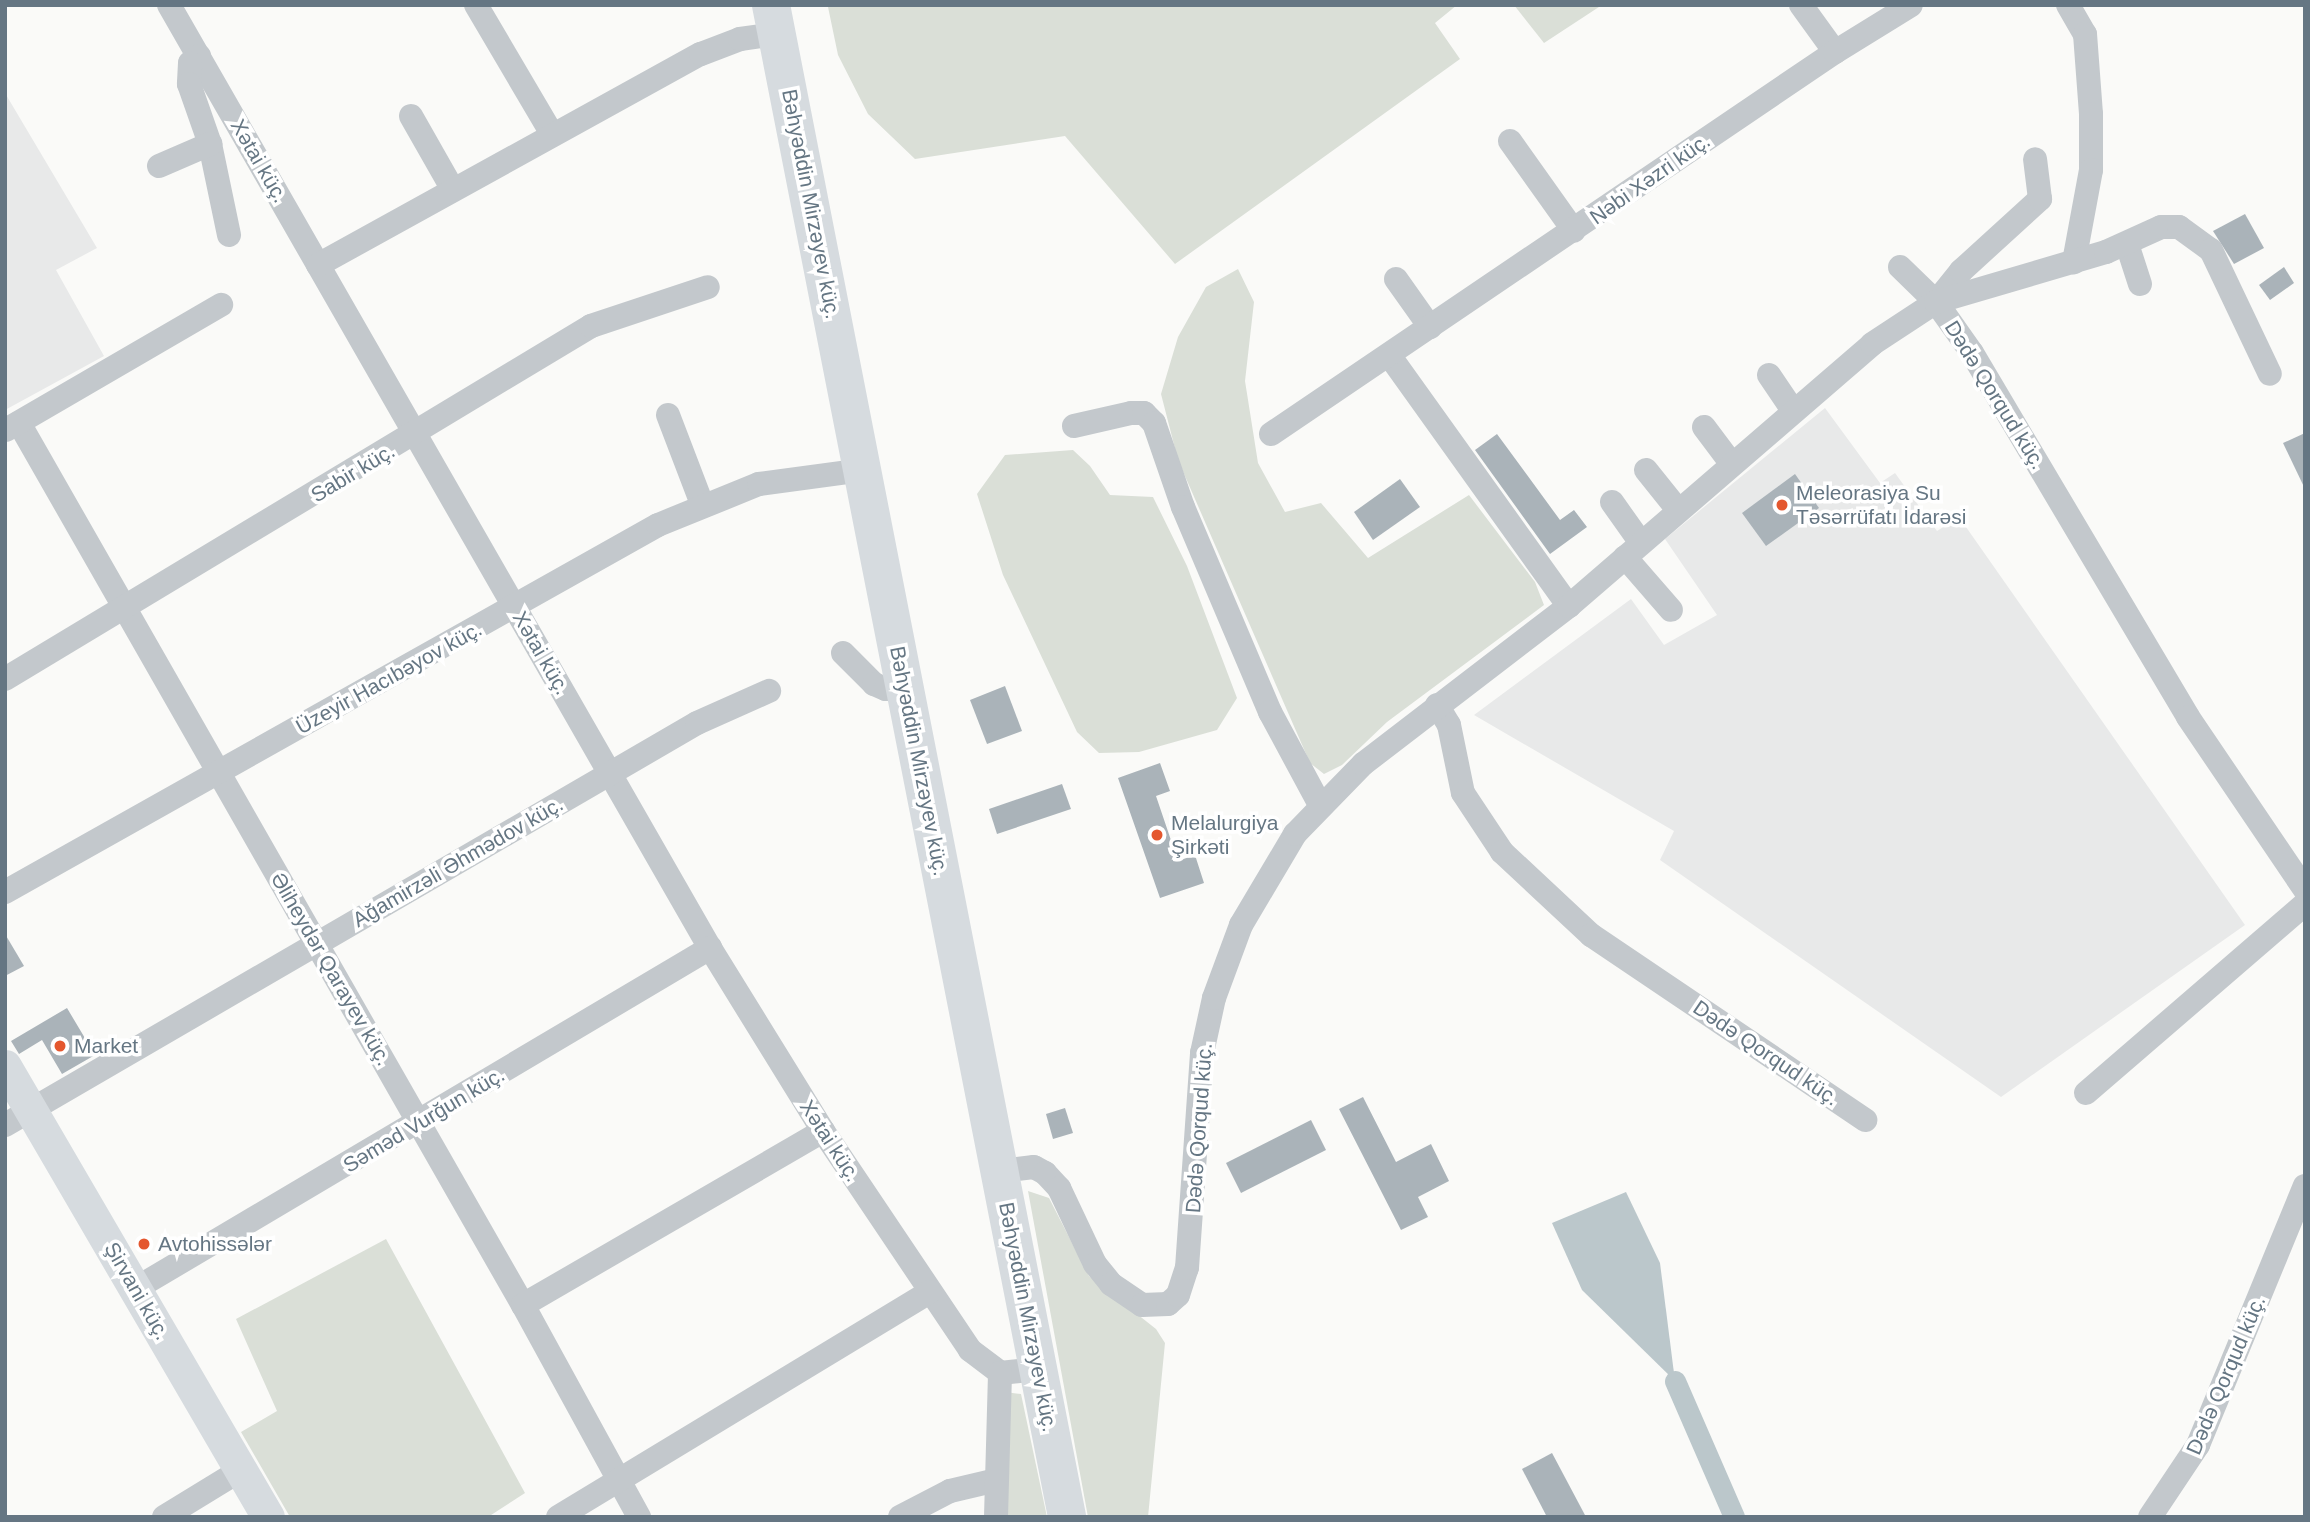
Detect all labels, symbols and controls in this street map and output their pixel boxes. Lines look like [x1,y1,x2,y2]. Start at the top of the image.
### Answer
street label: Bəhyəddin Mirzəyev küç. [776,87,846,321]
street label: Xətai küç. [225,115,293,207]
street label: Nəbi Xəzri küç. [1585,128,1715,230]
street label: Dədə Qorqud küç. [1939,316,2051,474]
street label: Sabir küç. [306,438,400,508]
place label: Meleorasiya Su Təsərrüfatı İdarəsi [1796,480,1966,530]
marker: Meleorasiya Su Təsərrüfatı İdarəsi [1774,497,1790,513]
street label: Xətai küç. [507,607,575,699]
street label: Üzeyir Hacıbəyov küç. [292,616,486,740]
street label: Bəhyəddin Mirzəyev küç. [884,644,954,878]
street label: Ağamirzəli Əhmədov küç. [348,791,568,933]
place label: Melalurgiya Şirkəti [1171,810,1278,860]
marker: Melalurgiya Şirkəti [1149,827,1165,843]
street label: Əliheydər Qarayev küç. [265,868,397,1070]
street label: Dədə Qorqud küç. [1688,995,1844,1111]
place label: Market [74,1033,138,1059]
marker: Market [52,1038,68,1054]
street label: Dədə Qorqud küç. [1180,1042,1218,1214]
street label: Səməd Vurğun küç. [339,1062,509,1178]
street label: Xətai küç. [794,1095,866,1187]
street label: Bəhyəddin Mirzəyev küç. [993,1200,1063,1434]
place label: Avtohissələr [158,1231,272,1257]
marker: Avtohissələr [136,1236,152,1252]
street label: Şirvani küç. [99,1238,175,1344]
street label: Dədə Qorqud küç. [2181,1292,2271,1458]

